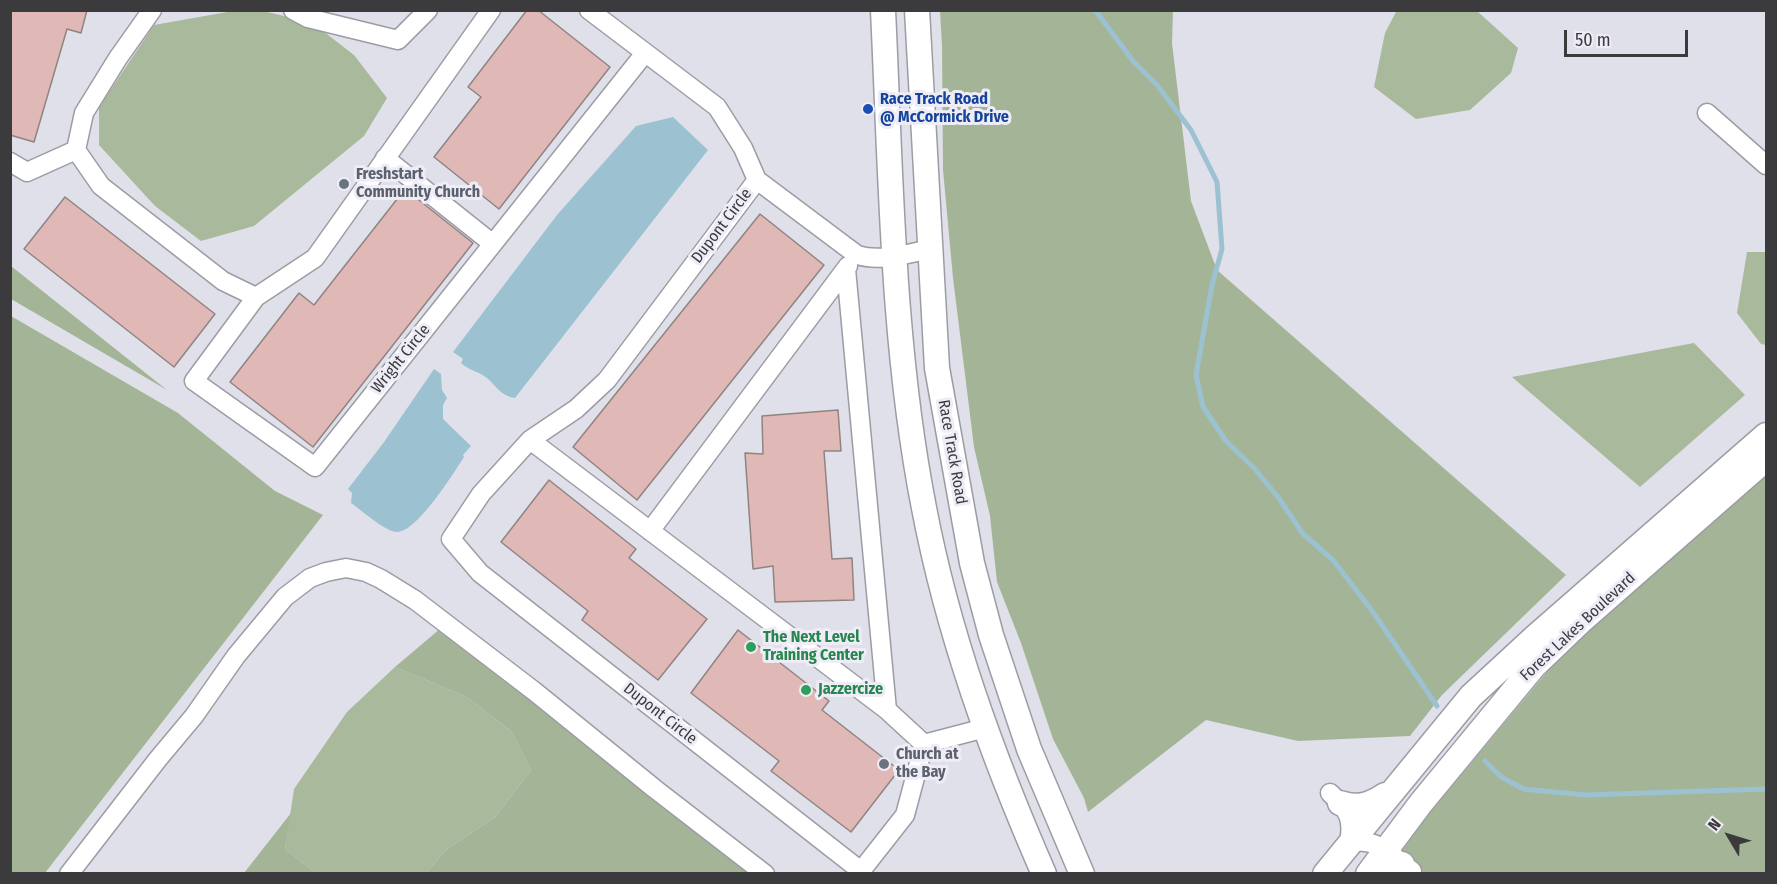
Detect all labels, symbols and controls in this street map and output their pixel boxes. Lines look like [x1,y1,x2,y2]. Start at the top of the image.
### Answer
scale bar [1567,18,1692,56]
text: 50 m [1575,29,1611,51]
place label: Race Track Road @ McCormick Drive [880,90,1009,128]
marker: Race Track Road @ McCormick Drive [861,102,875,116]
place label: Freshstart Community Church [356,165,480,203]
marker: Freshstart Community Church [337,177,351,191]
street label: Dupont Circle [688,185,756,267]
street label: Wright Circle [368,321,434,397]
street label: Race Track Road [933,398,971,506]
street label: Forest Lakes Boulevard [1516,569,1640,685]
place label: The Next Level Training Center [763,628,864,666]
marker: The Next Level Training Center [744,640,758,654]
street label: Dupont Circle [619,679,701,749]
place label: Jazzercize [818,680,883,700]
marker: Jazzercize [799,683,813,697]
place label: Church at the Bay [896,745,959,783]
marker: Church at the Bay [877,757,891,771]
north arrow [1699,806,1759,866]
text: N [1704,815,1725,834]

